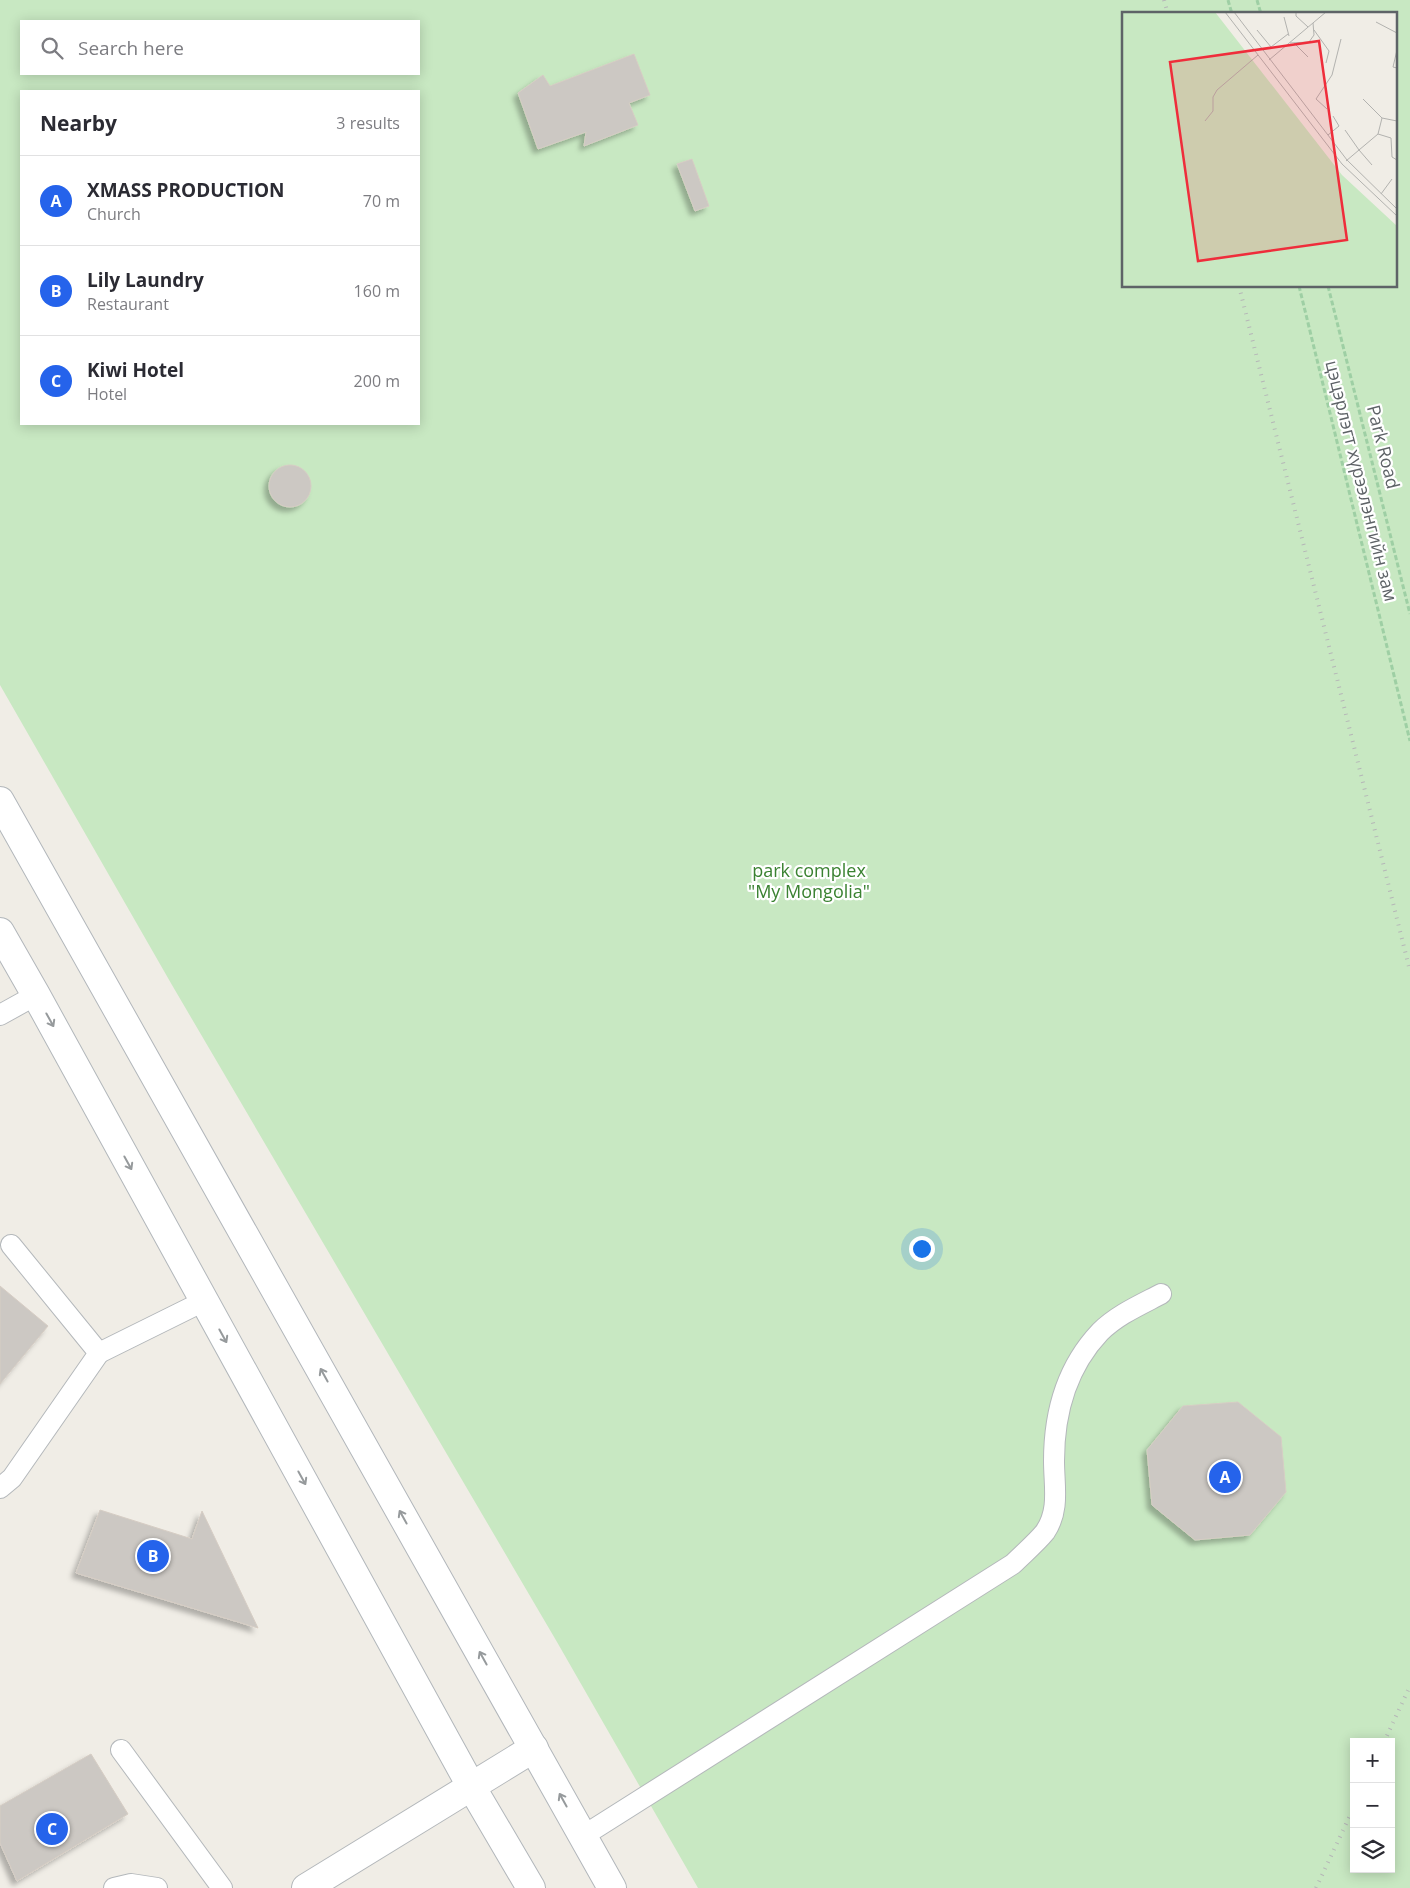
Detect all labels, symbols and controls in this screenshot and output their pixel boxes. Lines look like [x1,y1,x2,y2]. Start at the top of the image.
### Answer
inset map [1122,12,1398,288]
search box [20,20,420,75]
icon: search [38,34,66,62]
text: Search here [78,35,184,61]
text: Nearby [40,109,117,137]
text: 3 results [336,112,400,134]
text: XMASS PRODUCTION [87,177,285,203]
text: A [50,190,62,212]
text: 70 m [363,190,400,212]
text: Church [87,203,141,225]
text: Lily Laundry [87,267,204,293]
text: B [51,280,61,302]
text: 160 m [354,280,400,302]
text: Restaurant [87,293,169,315]
text: Kiwi Hotel [87,357,184,383]
street label: цэцэрлэгт хүрээлэнгийн зам [1320,358,1404,604]
text: C [51,370,61,392]
text: 200 m [354,370,400,392]
text: Hotel [87,383,127,405]
street label: Park Road [1362,402,1406,491]
park label: park complex "My Mongolia" [748,858,870,903]
one-way arrow [46,1013,56,1027]
one-way arrow [124,1155,133,1170]
your location [909,1236,935,1262]
one-way arrow [219,1328,228,1343]
one-way arrow [319,1367,329,1382]
pin: A [1209,1458,1241,1496]
one-way arrow [297,1471,307,1485]
one-way arrow [398,1510,408,1524]
pin: B [137,1537,169,1575]
one-way arrow [478,1651,488,1666]
map controls [1350,1738,1395,1873]
button: + [1350,1738,1395,1783]
button: − [1350,1783,1395,1828]
one-way arrow [557,1793,567,1807]
pin: C [36,1810,68,1848]
button: layers [1350,1828,1395,1873]

